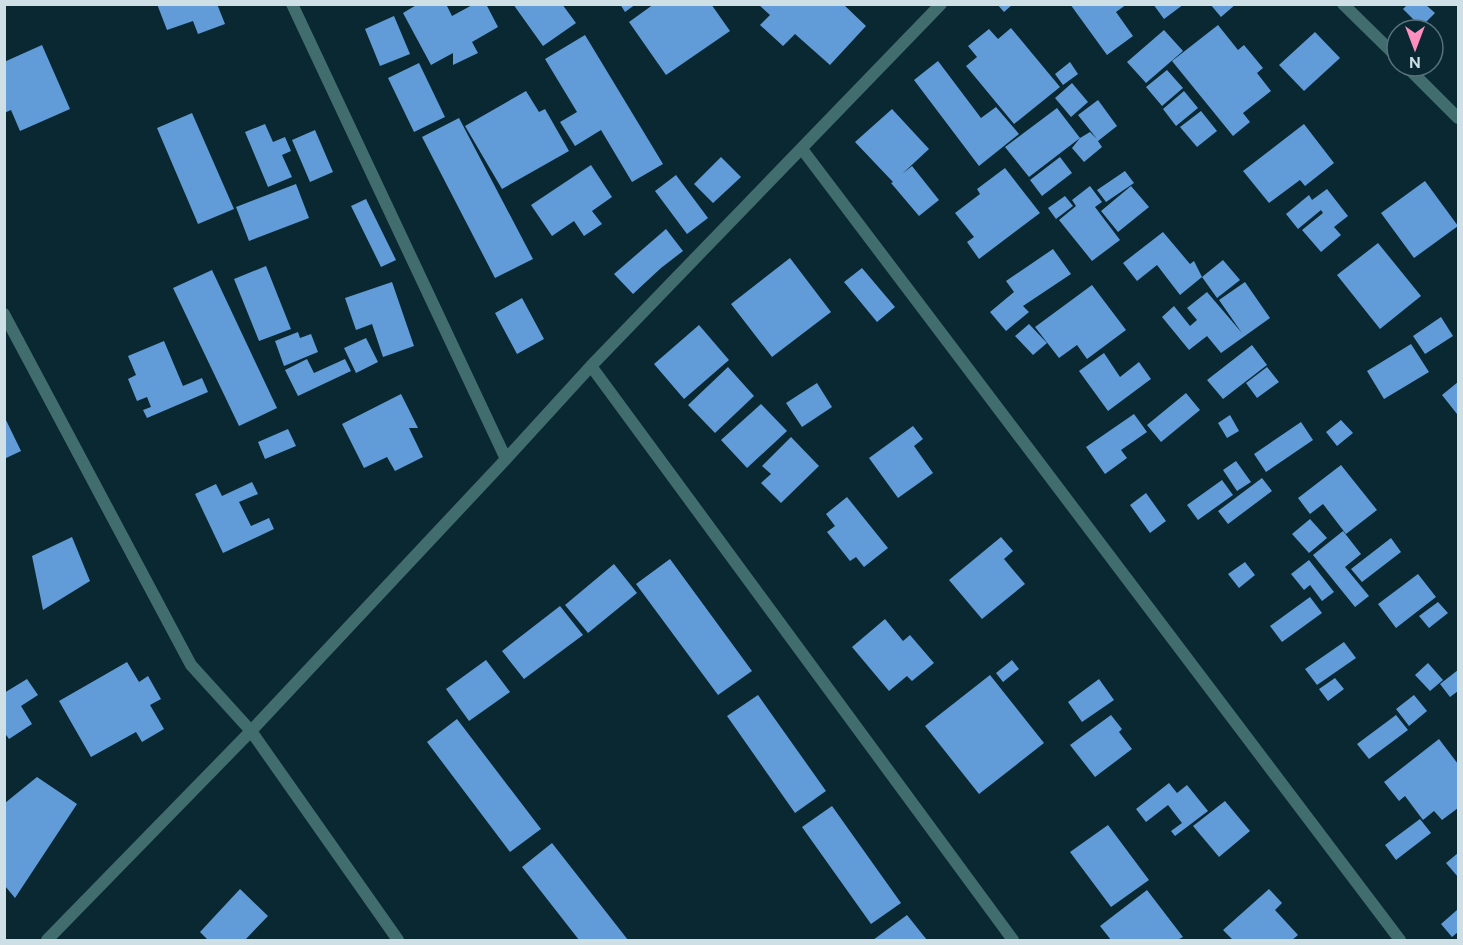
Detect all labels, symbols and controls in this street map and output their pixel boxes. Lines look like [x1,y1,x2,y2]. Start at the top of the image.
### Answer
north arrow [1385,18,1445,78]
text: N [1409,52,1421,73]

